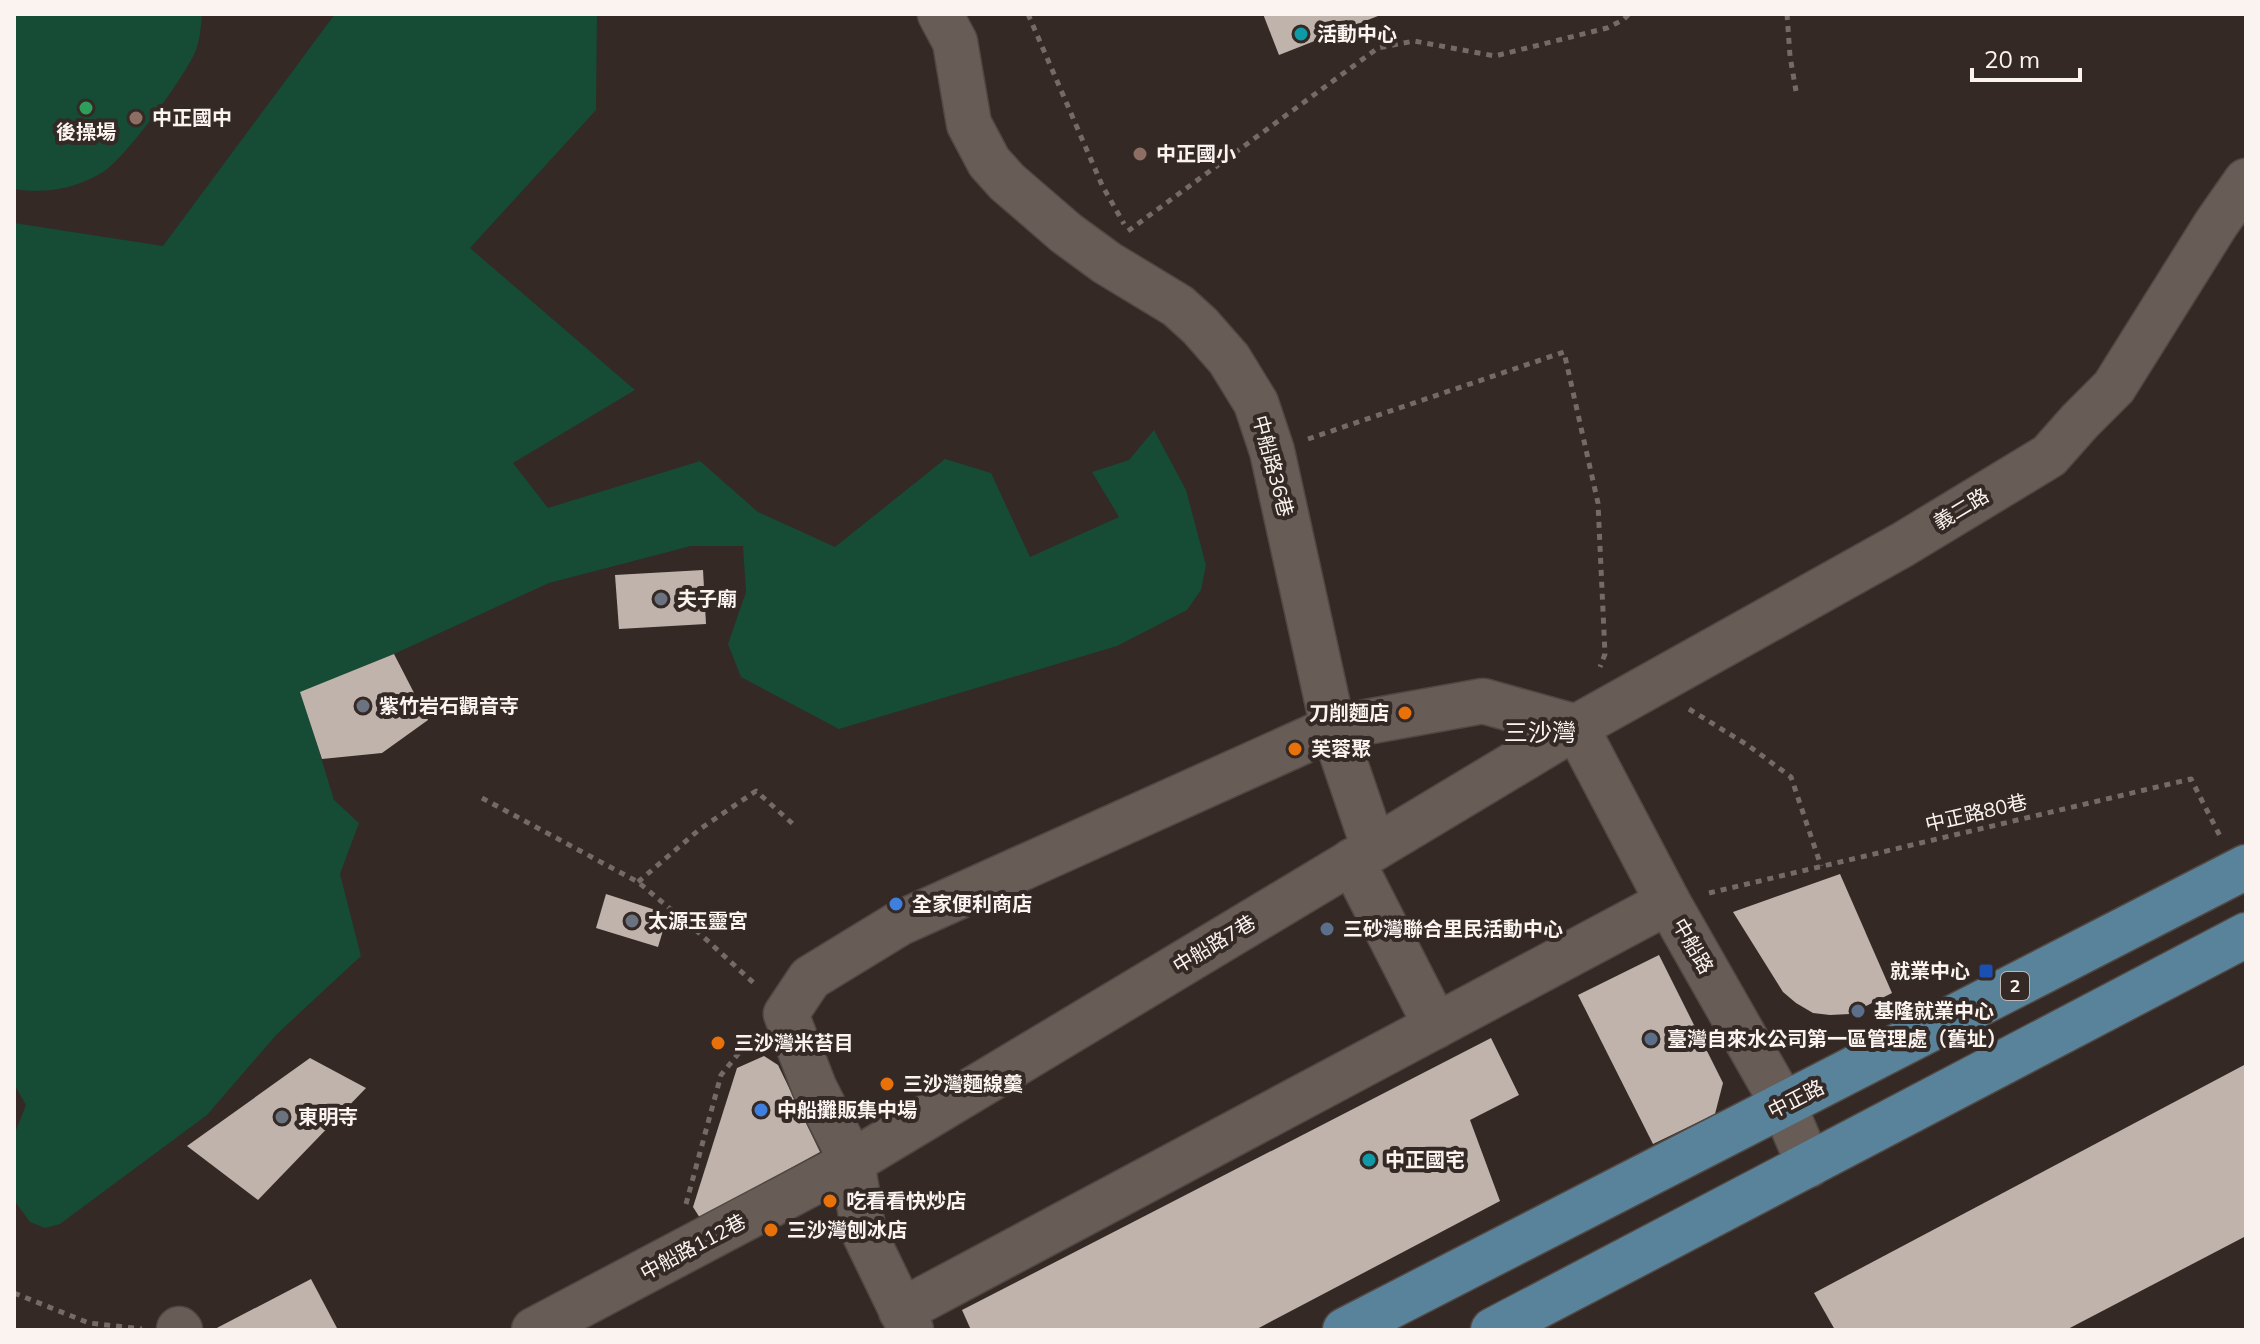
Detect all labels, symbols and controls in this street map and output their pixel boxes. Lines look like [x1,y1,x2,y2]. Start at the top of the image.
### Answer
place label: 活動中心 [1317,21,1397,46]
marker: 活動中心 [1292,25,1310,43]
scale bar [1972,32,2080,82]
text: 20 m [1984,44,2040,74]
marker: 後操場 [77,99,95,117]
place label: 中正國中 [152,105,232,130]
marker: 中正國中 [127,109,145,127]
place label: 後操場 [56,119,116,144]
place label: 中正國小 [1156,141,1236,166]
marker: 中正國小 [1131,145,1149,163]
street label: 中船路36巷 [1248,412,1299,519]
street label: 義二路 [1929,482,1993,535]
place label: 夫子廟 [677,586,737,611]
marker: 夫子廟 [652,590,670,608]
place label: 紫竹岩石觀音寺 [379,693,519,718]
marker: 紫竹岩石觀音寺 [354,697,372,715]
place label: 刀削麵店 [1309,700,1389,725]
marker: 刀削麵店 [1396,704,1414,722]
district label: 三沙灣 [1504,717,1576,747]
place label: 芙蓉聚 [1311,736,1371,761]
marker: 芙蓉聚 [1286,740,1304,758]
street label: 中正路80巷 [1922,789,2029,836]
place label: 全家便利商店 [912,891,1032,916]
marker: 全家便利商店 [887,895,905,913]
place label: 太源玉靈宮 [648,908,748,933]
street label: 中船路7巷 [1168,909,1260,978]
marker: 太源玉靈宮 [623,912,641,930]
street label: 中船路 [1668,914,1719,978]
place label: 三砂灣聯合里民活動中心 [1343,916,1563,941]
marker: 三砂灣聯合里民活動中心 [1318,920,1336,938]
place label: 就業中心 [1890,958,1970,983]
marker: 就業中心 [1977,962,1995,980]
road number: 2 [2001,972,2029,1000]
place label: 基隆就業中心 [1874,998,1994,1023]
marker: 基隆就業中心 [1849,1002,1867,1020]
place label: 臺灣自來水公司第一區管理處（舊址） [1667,1026,2007,1051]
place label: 三沙灣米苔目 [734,1030,854,1055]
marker: 臺灣自來水公司第一區管理處（舊址） [1642,1030,1660,1048]
marker: 三沙灣米苔目 [709,1034,727,1052]
place label: 三沙灣麵線羹 [903,1071,1023,1096]
street label: 中正路 [1763,1074,1828,1123]
marker: 三沙灣麵線羹 [878,1075,896,1093]
place label: 中船攤販集中場 [777,1097,917,1122]
marker: 中船攤販集中場 [752,1101,770,1119]
place label: 東明寺 [298,1104,358,1129]
marker: 東明寺 [273,1108,291,1126]
place label: 中正國宅 [1385,1147,1465,1172]
marker: 中正國宅 [1360,1151,1378,1169]
place label: 吃看看快炒店 [846,1188,966,1213]
marker: 吃看看快炒店 [821,1192,839,1210]
street label: 中船路112巷 [636,1208,750,1285]
place label: 三沙灣刨冰店 [787,1217,907,1242]
marker: 三沙灣刨冰店 [762,1221,780,1239]

